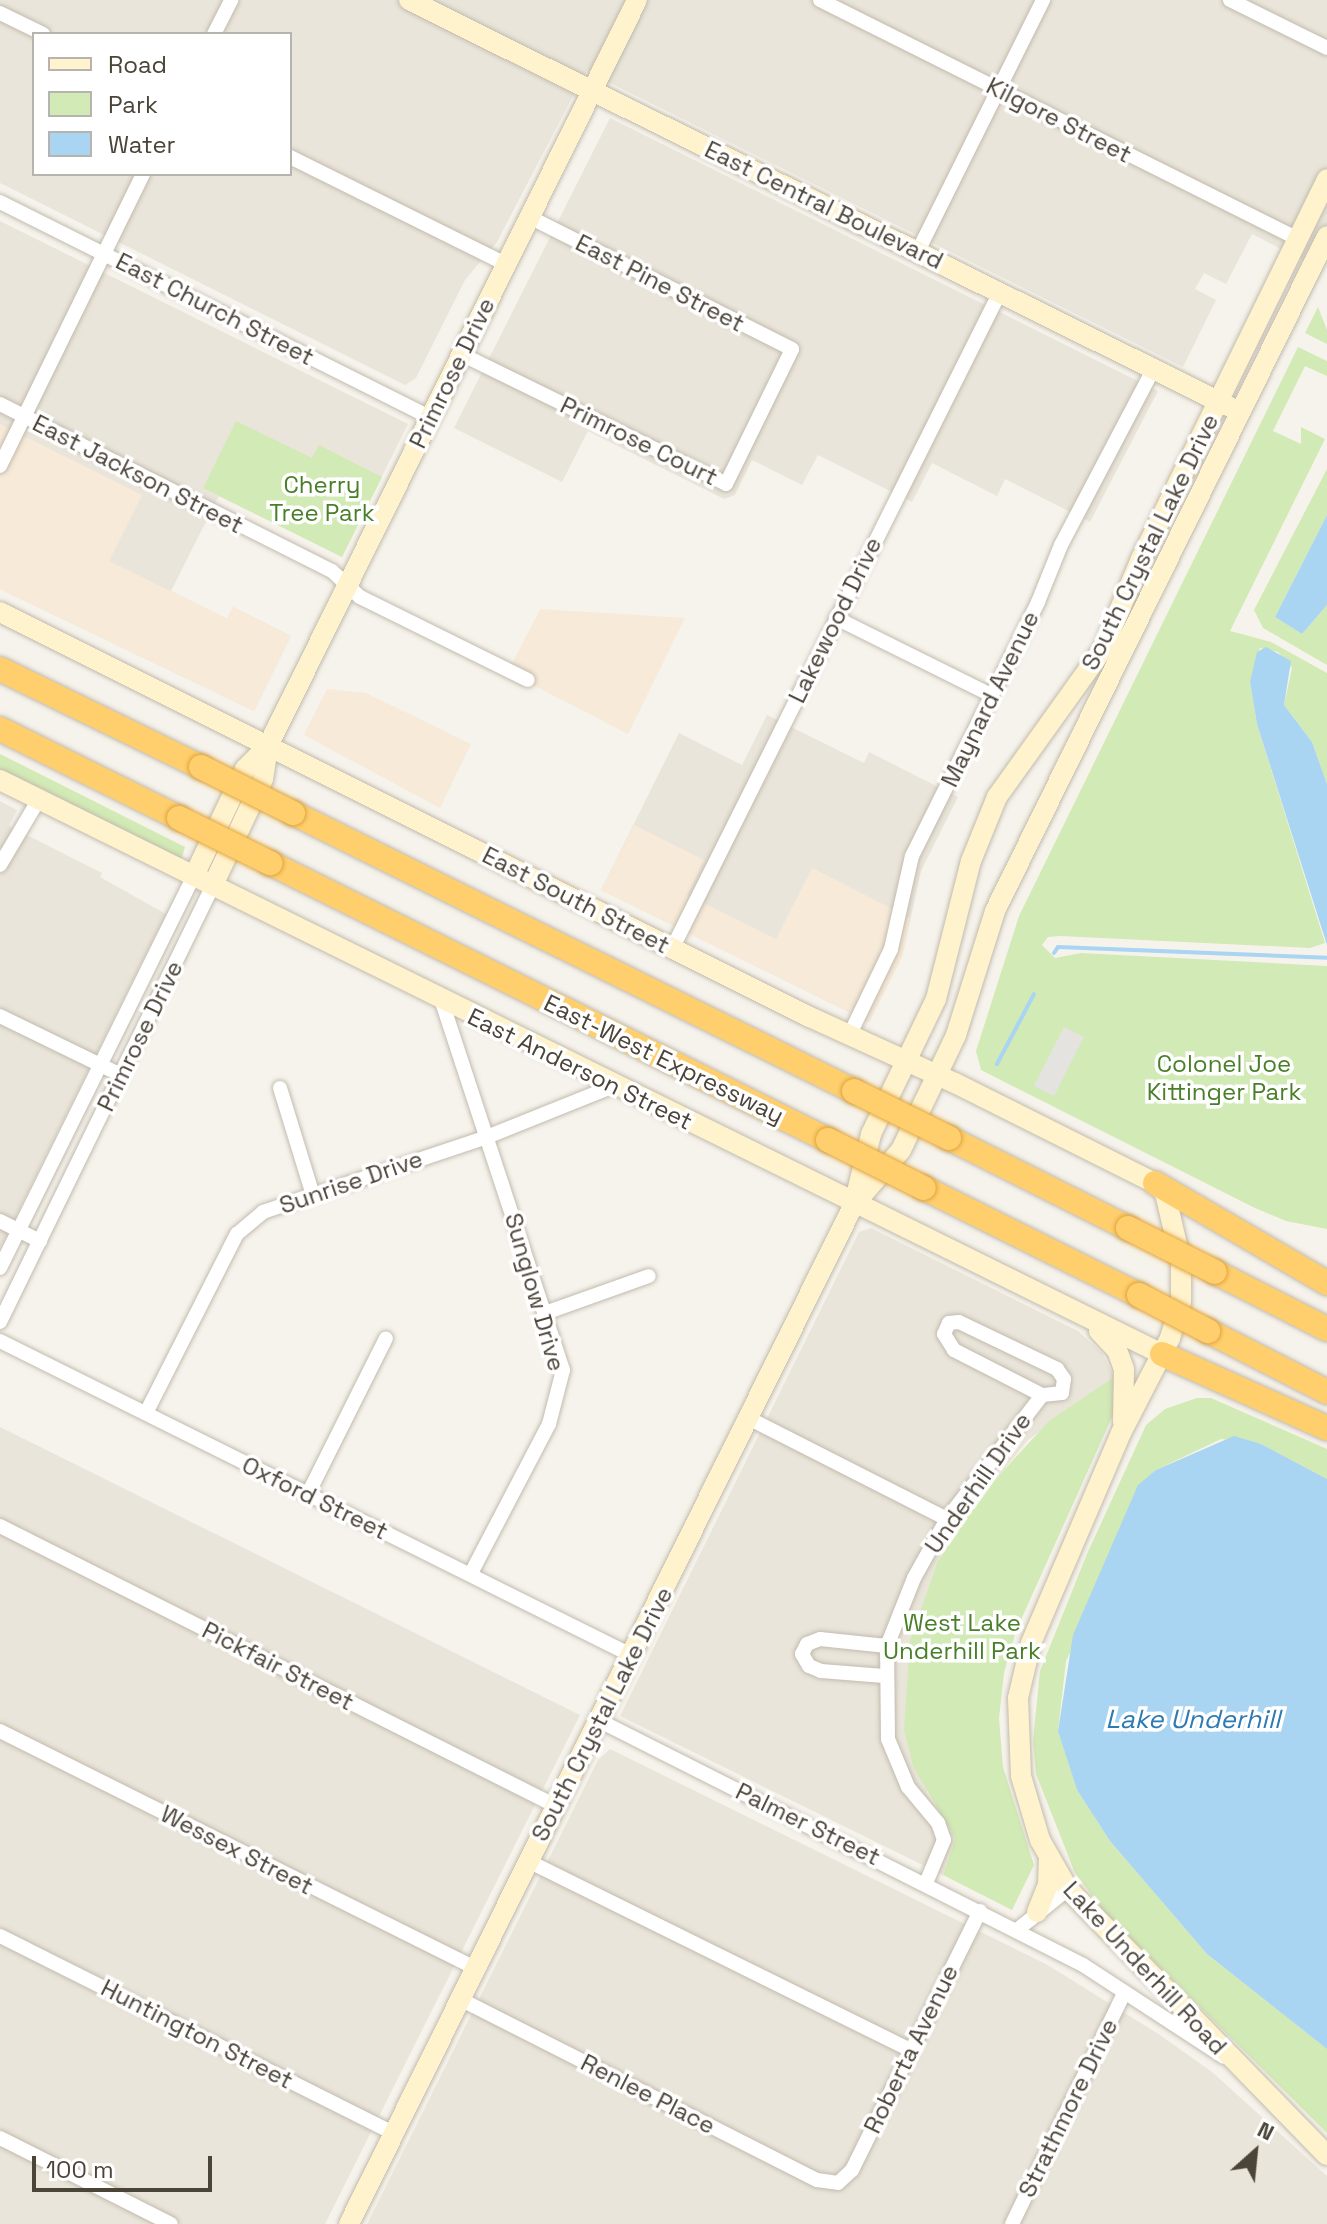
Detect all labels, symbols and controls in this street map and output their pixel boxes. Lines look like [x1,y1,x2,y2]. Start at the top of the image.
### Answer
legend [32,32,292,176]
text: Road [108,49,167,80]
street label: Kilgore Street [982,71,1136,169]
text: Park [108,89,158,120]
text: Water [108,129,176,160]
street label: East Central Boulevard [700,135,948,275]
street label: East Pine Street [571,228,749,338]
street label: East Church Street [111,247,319,371]
street label: Primrose Drive [403,293,501,453]
street label: Primrose Court [556,390,722,492]
street label: East Jackson Street [28,408,248,540]
street label: South Crystal Lake Drive [1075,409,1225,675]
park label: Cherry Tree Park [269,471,375,527]
street label: Lakewood Drive [782,532,888,708]
street label: Maynard Avenue [935,606,1045,792]
street label: East South Street [478,840,674,960]
street label: Primrose Drive [91,956,189,1116]
street label: East-West Expressway [539,988,789,1130]
street label: East Anderson Street [463,1002,697,1136]
park label: Colonel Joe Kittinger Park [1147,1050,1301,1106]
street label: Sunrise Drive [276,1144,426,1220]
street label: Sunglow Drive [499,1210,571,1374]
street label: Underhill Drive [919,1407,1037,1559]
street label: Oxford Street [237,1450,393,1546]
street label: South Crystal Lake Drive [525,1582,679,1846]
park label: West Lake Underhill Park [883,1609,1041,1665]
street label: Pickfair Street [197,1615,359,1717]
water label: Lake Underhill [1106,1704,1280,1736]
street label: Palmer Street [731,1777,885,1871]
street label: Wessex Street [156,1799,318,1901]
street label: Lake Underhill Road [1057,1875,1233,2061]
street label: Roberta Avenue [858,1960,964,2138]
street label: Huntington Street [96,1973,298,2095]
street label: Strathmore Drive [1012,2014,1124,2202]
street label: Renlee Place [576,2048,720,2140]
north arrow [1215,2112,1295,2192]
text: N [1253,2115,1279,2146]
scale bar [36,2140,216,2190]
text: 100 m [46,2154,114,2185]

